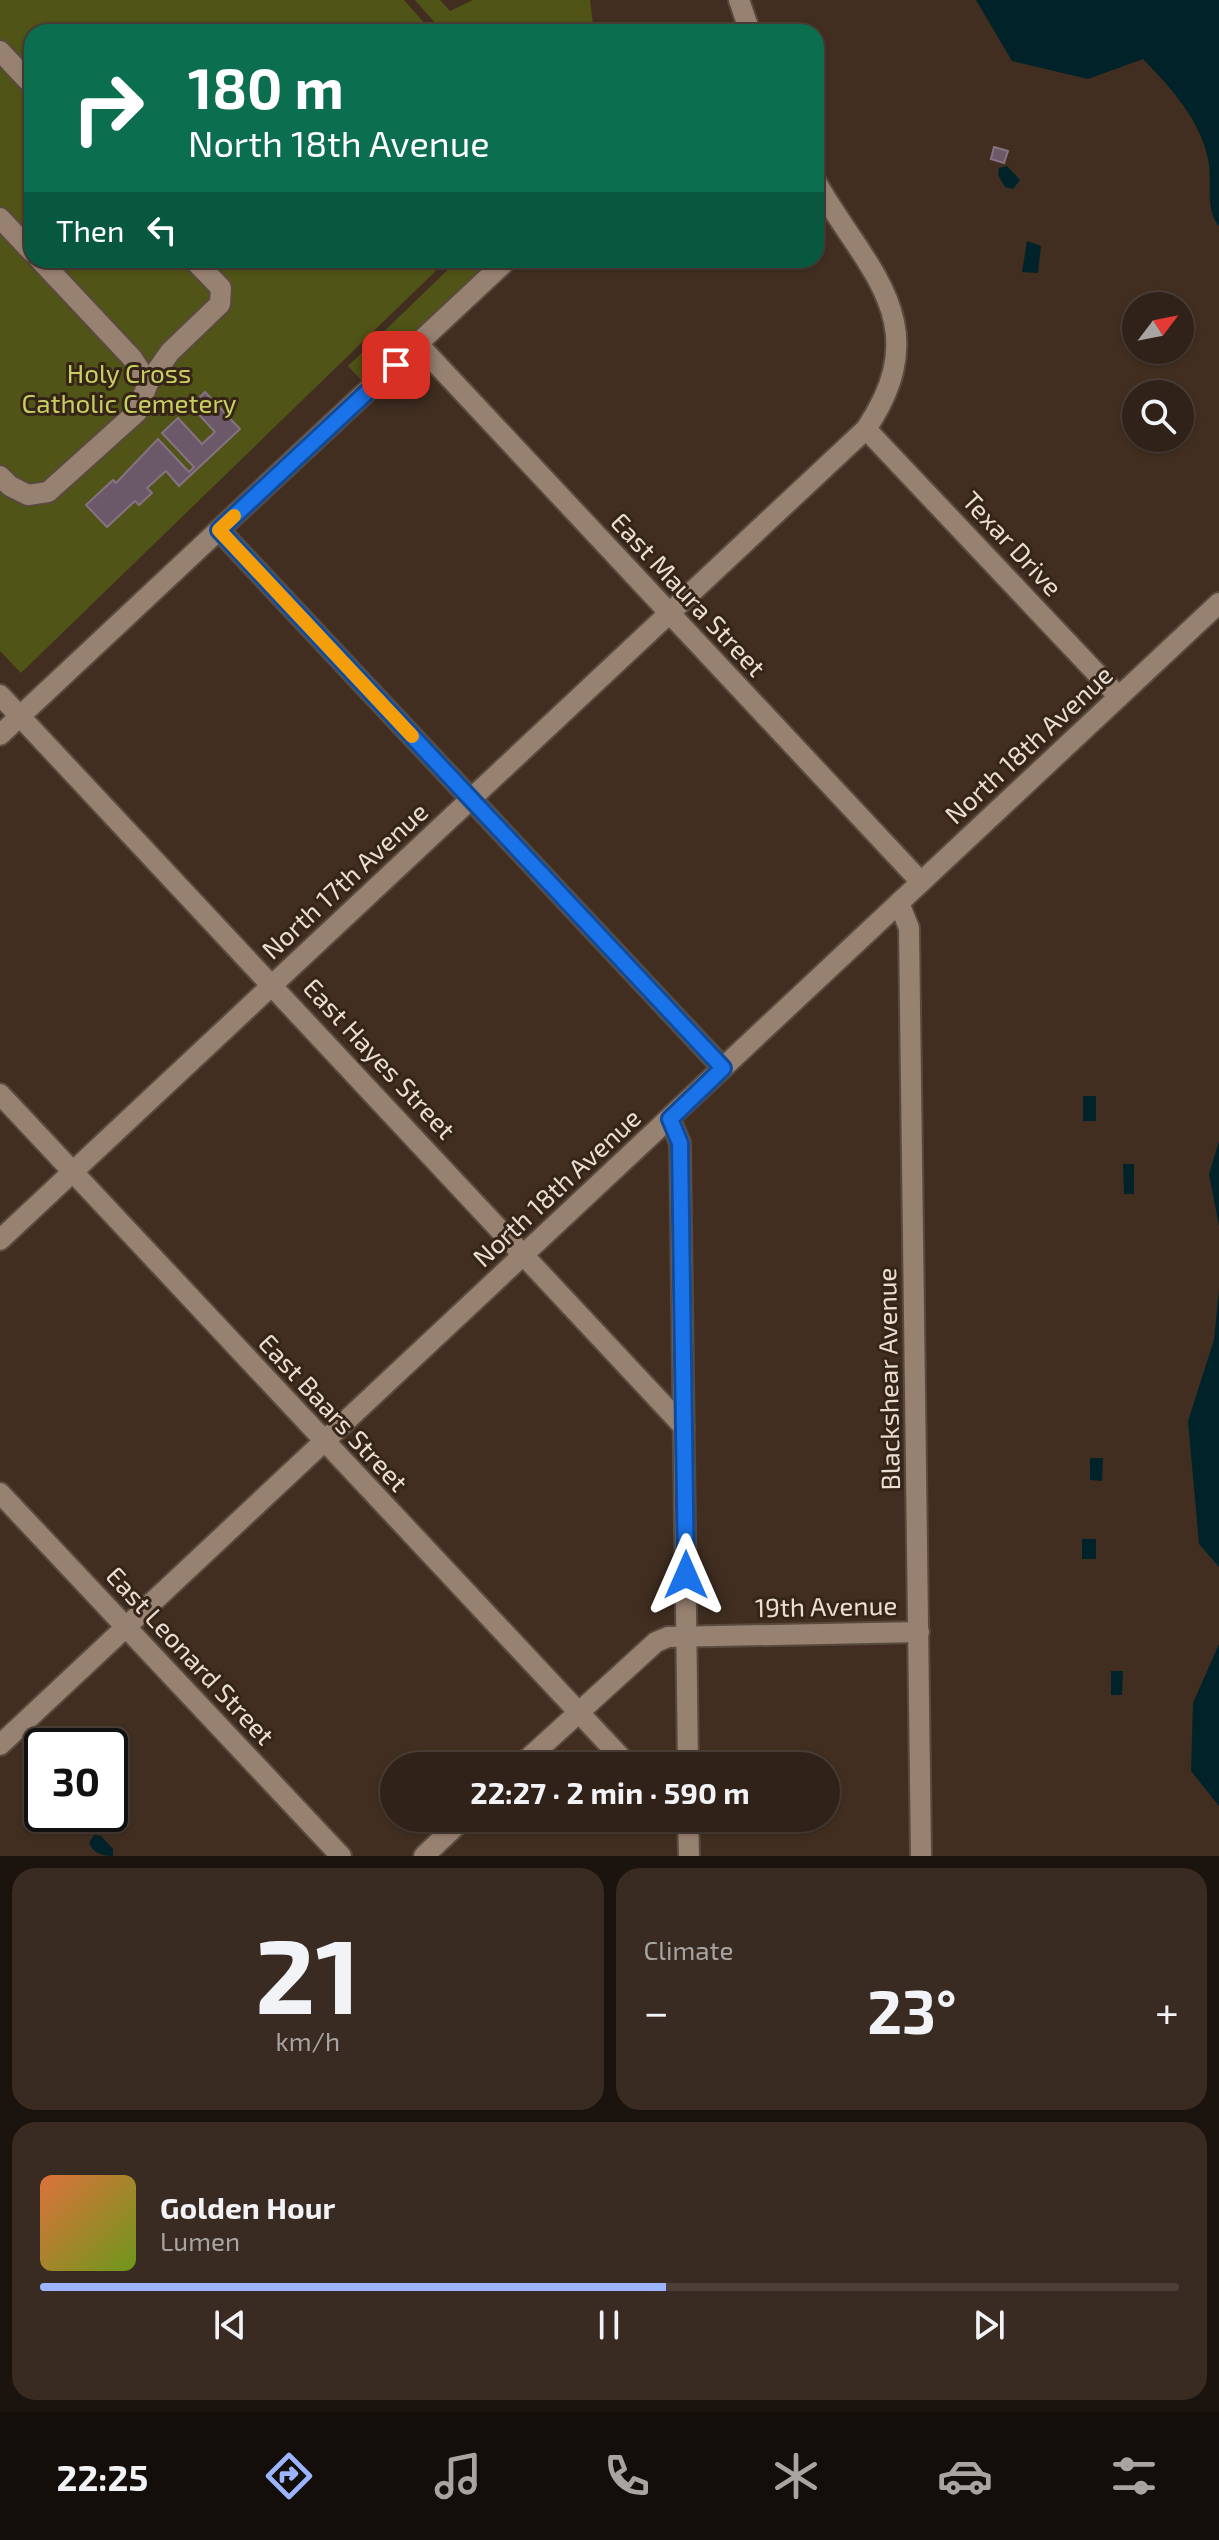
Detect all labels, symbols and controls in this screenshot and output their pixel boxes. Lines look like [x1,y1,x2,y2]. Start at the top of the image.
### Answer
text: 180 m [188,53,344,120]
icon: right [56,56,160,160]
text: North 18th Avenue [188,121,490,164]
icon: left [140,208,184,252]
text: Then [56,212,124,248]
north arrow [1122,292,1194,364]
map controls [1122,292,1194,452]
pin [362,331,430,399]
icon: arrive [374,343,418,387]
park label: Holy Cross Catholic Cemetery [21,357,237,418]
button: search [1122,380,1194,452]
street label: Texar Drive [957,484,1069,602]
street label: East Maura Street [605,506,773,682]
street label: North 18th Avenue [938,658,1118,830]
street label: North 17th Avenue [255,795,433,965]
street label: East Hayes Street [298,971,462,1145]
street label: North 18th Avenue [466,1101,646,1273]
street label: Blackshear Avenue [870,1267,905,1491]
street label: East Baars Street [253,1327,415,1497]
position arrow [644,1533,728,1617]
street label: East Leonard Street [101,1559,282,1751]
street label: 19th Avenue [754,1589,898,1622]
speed limit sign: 30 [24,1728,128,1832]
text: 22:27 · 2 min · 590 m [470,1774,750,1810]
text: 21 [255,1910,360,2035]
text: Climate [644,1934,733,1965]
text: 23° [867,1974,957,2046]
text: − [644,1984,669,2037]
text: + [1155,1984,1179,2037]
text: km/h [275,2025,340,2056]
text: Golden Hour [160,2189,335,2225]
text: Lumen [160,2225,240,2256]
icon: previous [208,2303,252,2347]
icon: pause [587,2303,631,2347]
icon: next [967,2303,1011,2347]
icon: directions [261,2448,317,2504]
icon: music [430,2448,486,2504]
icon: phone [599,2448,655,2504]
icon: climate [768,2448,824,2504]
icon: car [937,2448,993,2504]
icon: filters [1106,2448,1162,2504]
text: 22:25 [57,2455,148,2498]

